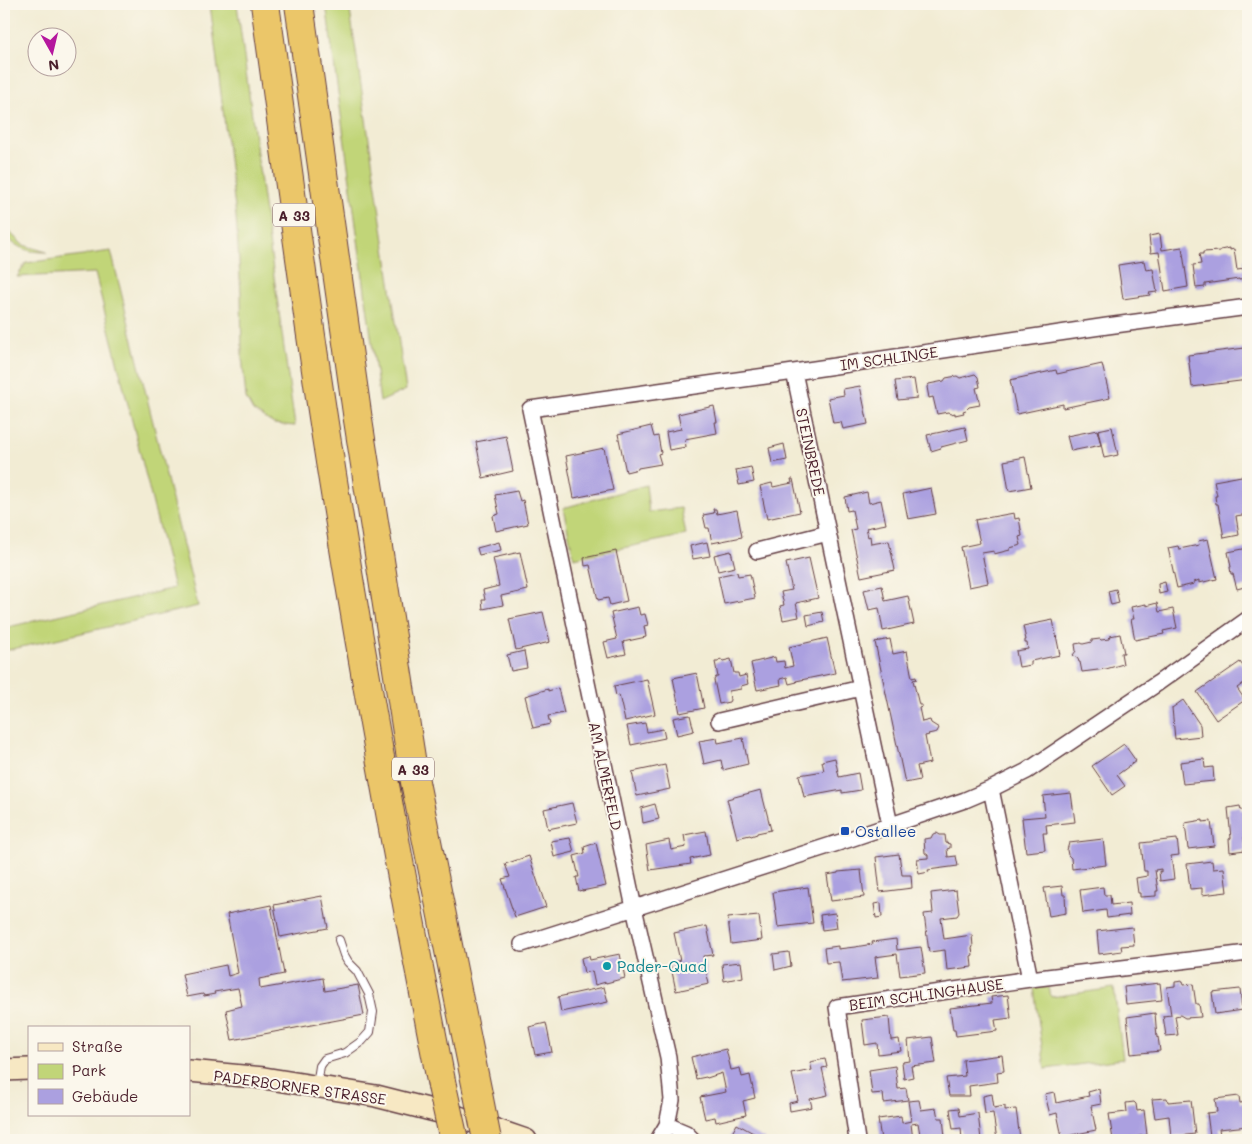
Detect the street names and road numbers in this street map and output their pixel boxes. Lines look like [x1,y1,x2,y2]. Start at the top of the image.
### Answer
road number: A 33 [273,204,315,226]
street label: IM SCHLINGE [839,341,940,375]
street label: STEINBREDE [792,406,830,498]
street label: AM ALMERFELD [585,720,627,832]
road number: A 33 [392,758,434,781]
street label: BEIM SCHLINGHAUSE [847,973,1005,1015]
street label: PADERBORNER STRASSE [212,1065,388,1109]

